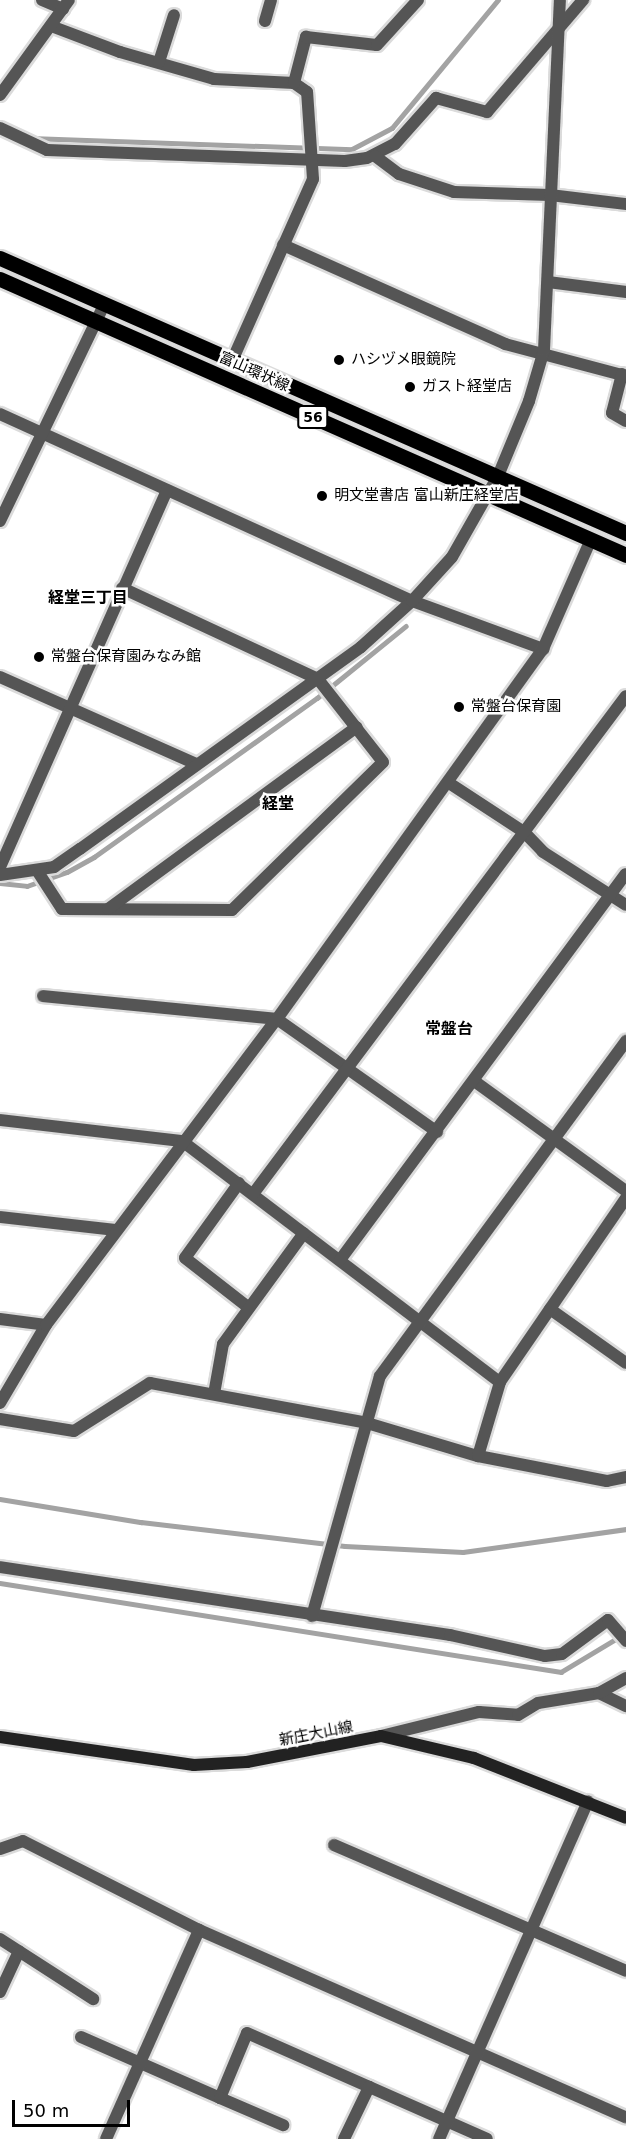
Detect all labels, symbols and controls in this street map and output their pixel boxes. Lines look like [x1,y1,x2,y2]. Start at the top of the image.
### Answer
street label: 富山環状線 [216,349,292,395]
place label: ハシヅメ眼鏡院 [351,351,456,369]
marker: ハシヅメ眼鏡院 [332,353,346,367]
place label: ガスト経堂店 [422,378,512,396]
marker: ガスト経堂店 [403,380,417,394]
road number: 56 [296,406,330,428]
place label: 明文堂書店 富山新庄経堂店 [334,487,519,505]
marker: 明文堂書店 富山新庄経堂店 [315,489,329,503]
district label: 経堂三丁目 [48,588,128,608]
place label: 常盤台保育園みなみ館 [51,648,201,666]
marker: 常盤台保育園みなみ館 [32,650,46,664]
place label: 常盤台保育園 [471,698,561,716]
marker: 常盤台保育園 [452,700,466,714]
district label: 経堂 [262,794,294,814]
district label: 常盤台 [425,1019,473,1039]
street label: 新庄大山線 [277,1718,355,1750]
scale bar [15,2088,134,2126]
text: 50 m [23,2100,69,2121]

